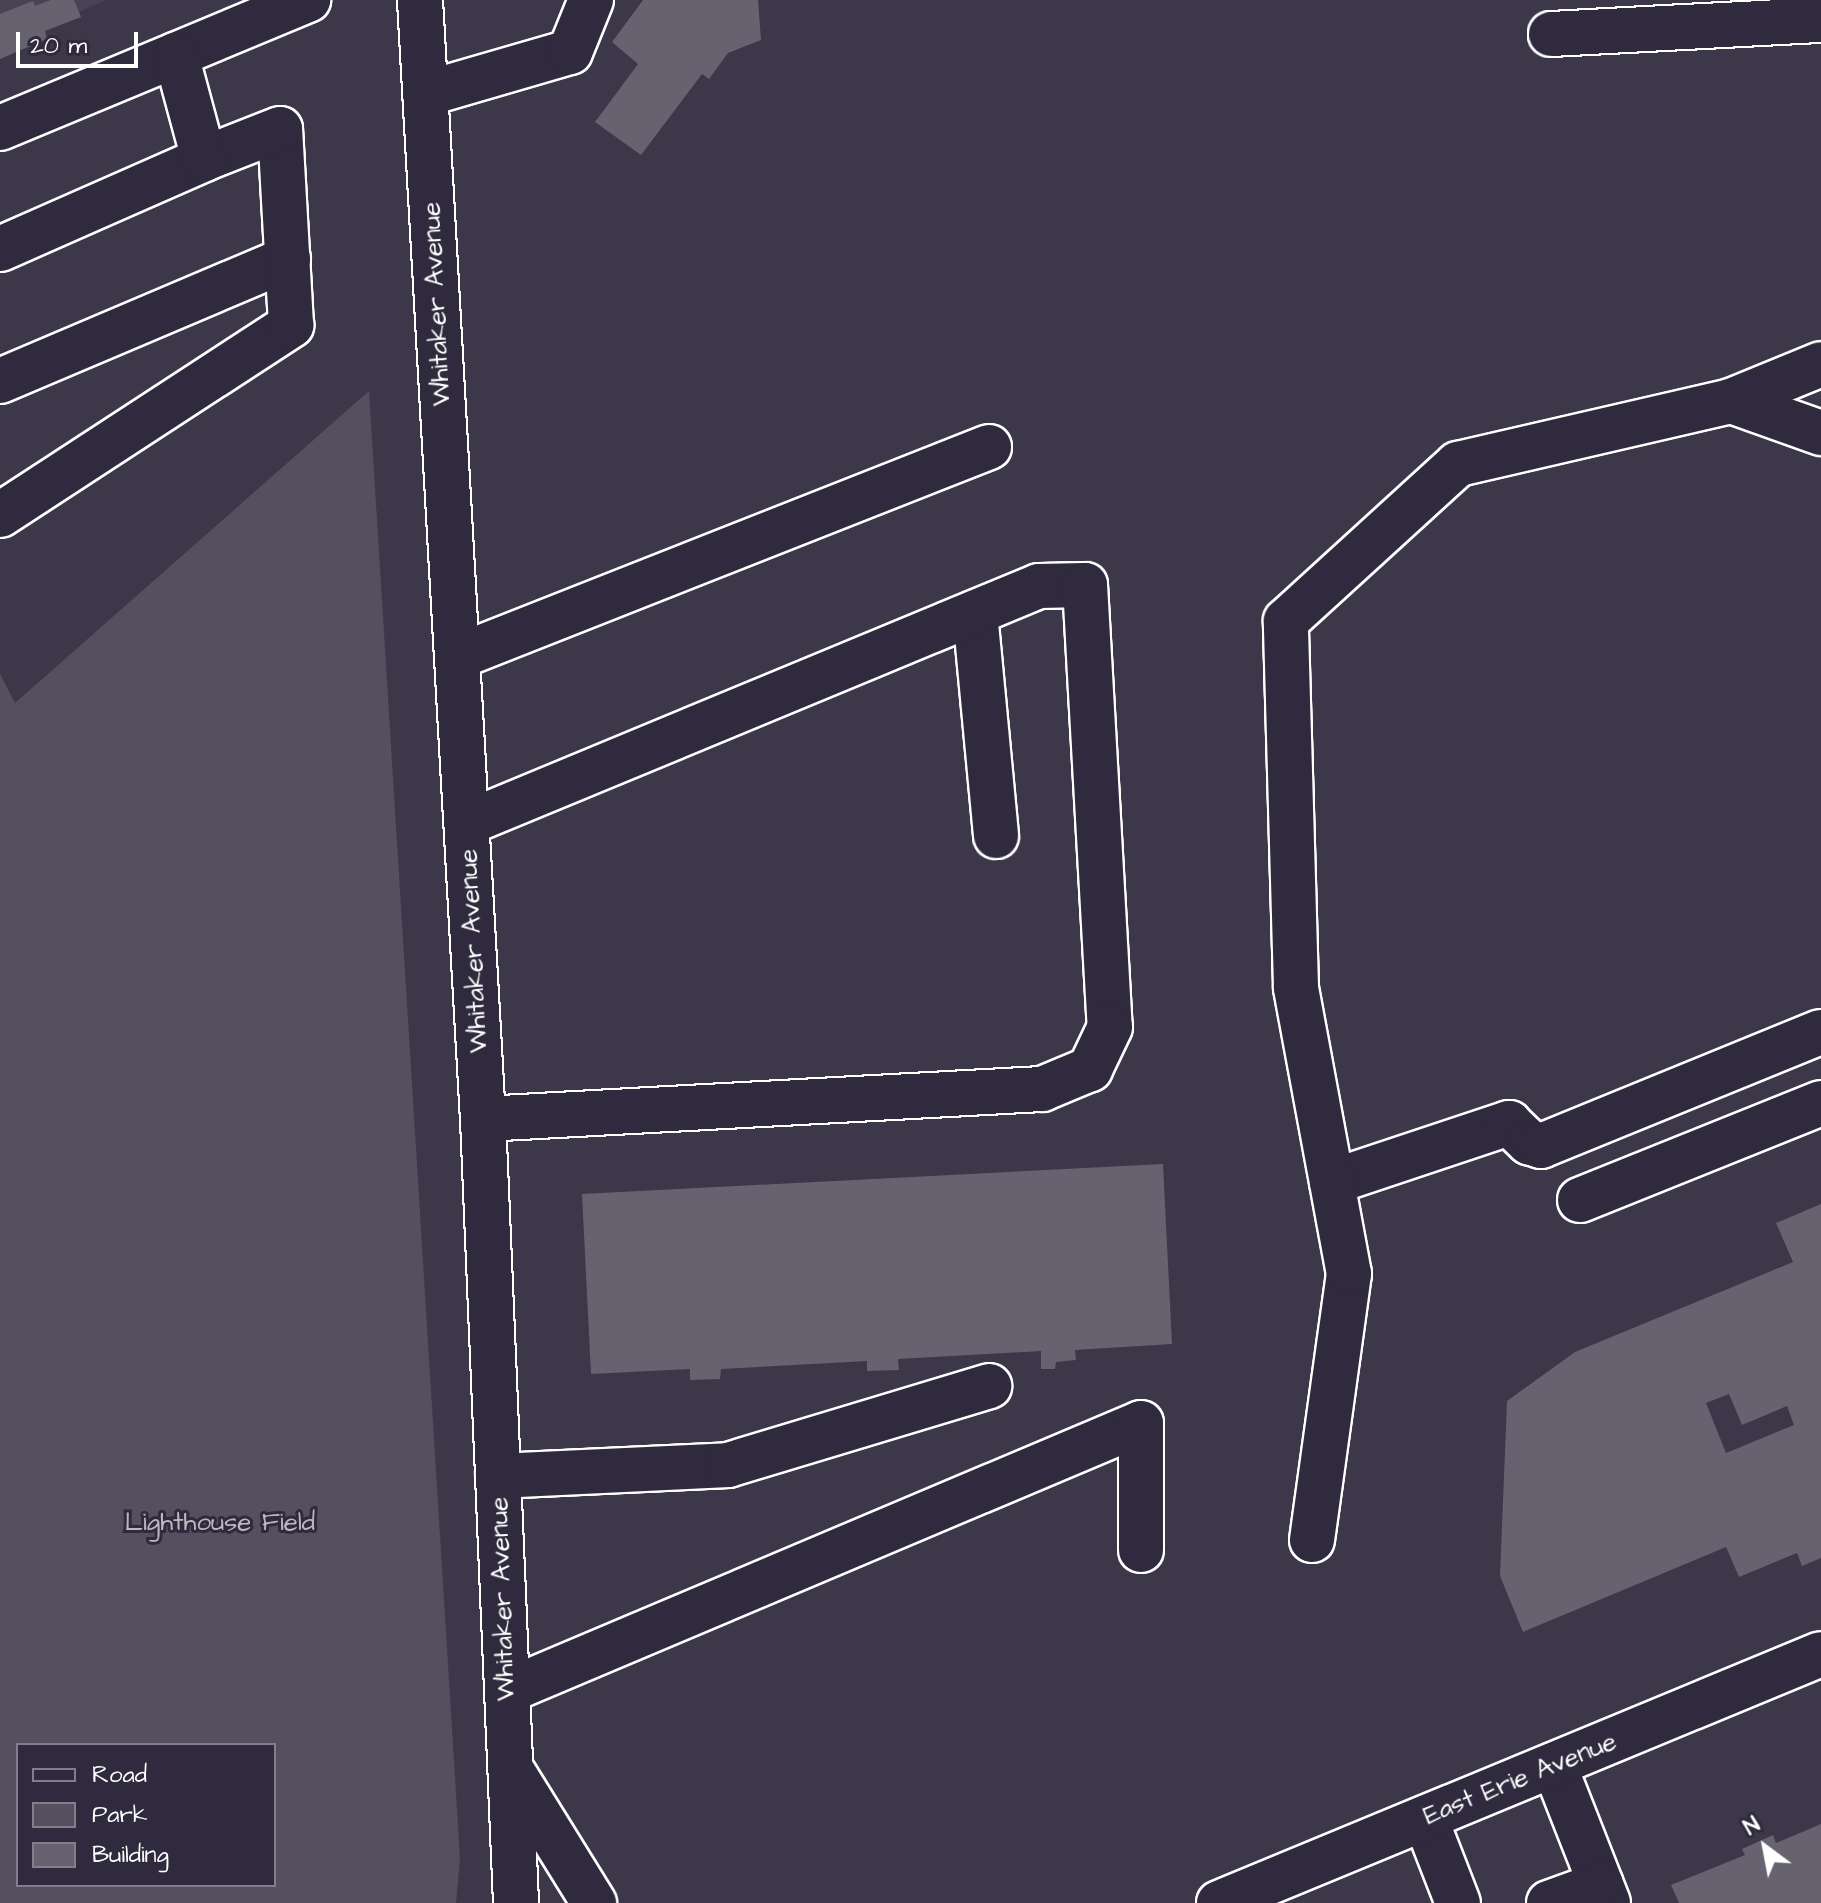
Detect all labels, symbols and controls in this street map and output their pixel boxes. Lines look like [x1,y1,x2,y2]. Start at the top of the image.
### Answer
scale bar [20,16,142,66]
text: 20 m [30,29,87,63]
street label: Whitaker Avenue [416,201,458,407]
street label: Whitaker Avenue [453,848,495,1054]
street label: Whitaker Avenue [484,1496,522,1702]
park label: Lighthouse Field [125,1507,315,1539]
street label: East Erie Avenue [1419,1726,1621,1832]
legend [16,1743,276,1887]
text: Road [92,1758,147,1792]
text: Park [92,1798,148,1832]
north arrow [1725,1807,1805,1887]
text: N [1738,1809,1766,1843]
text: Building [92,1838,169,1872]

